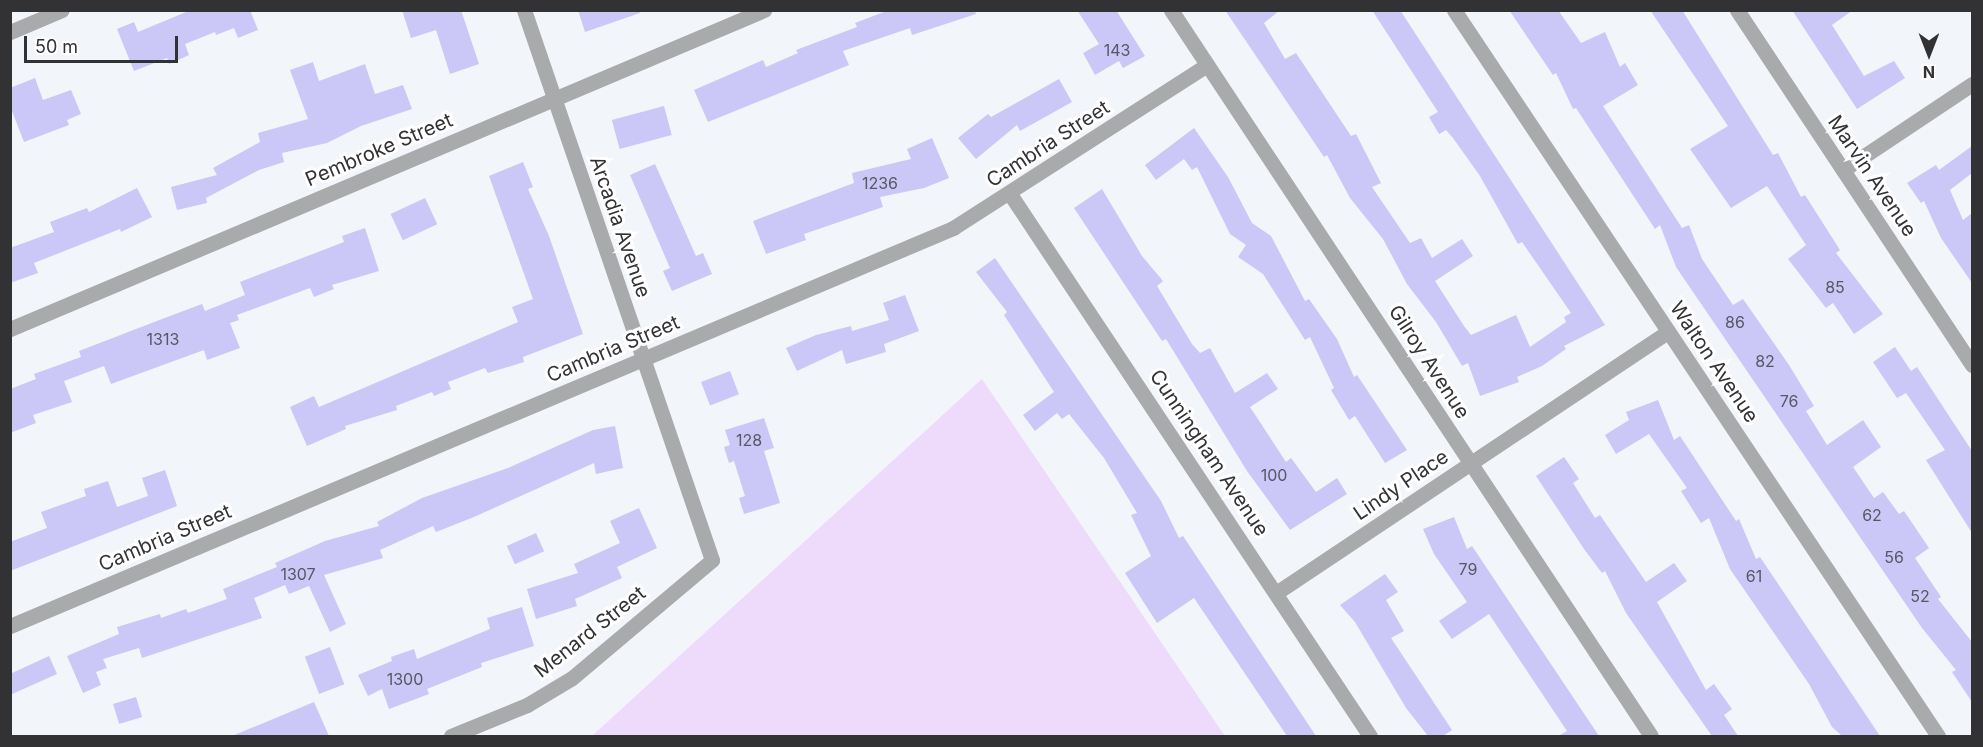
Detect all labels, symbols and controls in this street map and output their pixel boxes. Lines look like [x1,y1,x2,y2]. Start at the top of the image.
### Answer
scale bar [27,24,182,62]
north arrow [1899,24,1959,84]
text: 50 m [35,36,78,57]
house number: 143 [1104,40,1130,60]
text: N [1923,62,1935,82]
street label: Cambria Street [982,95,1114,193]
street label: Pembroke Street [302,108,456,192]
street label: Marvin Avenue [1823,111,1921,241]
street label: Arcadia Avenue [585,153,655,301]
house number: 1236 [862,173,898,193]
house number: 85 [1825,277,1845,297]
street label: Walton Avenue [1665,297,1763,427]
street label: Gilroy Avenue [1383,301,1475,423]
street label: Cambria Street [543,310,683,388]
house number: 86 [1725,312,1745,332]
house number: 1313 [147,329,179,349]
house number: 82 [1755,351,1775,371]
street label: Cunningham Avenue [1144,365,1274,541]
house number: 76 [1780,391,1798,411]
house number: 128 [736,430,762,450]
street label: Lindy Place [1349,445,1453,525]
house number: 100 [1261,465,1287,485]
street label: Cambria Street [95,499,235,577]
house number: 62 [1862,505,1882,525]
house number: 56 [1884,547,1904,567]
house number: 79 [1459,559,1477,579]
house number: 1307 [280,564,316,584]
house number: 61 [1746,566,1762,586]
street label: Menard Street [530,581,650,683]
house number: 52 [1910,586,1930,606]
house number: 1300 [387,669,423,689]

